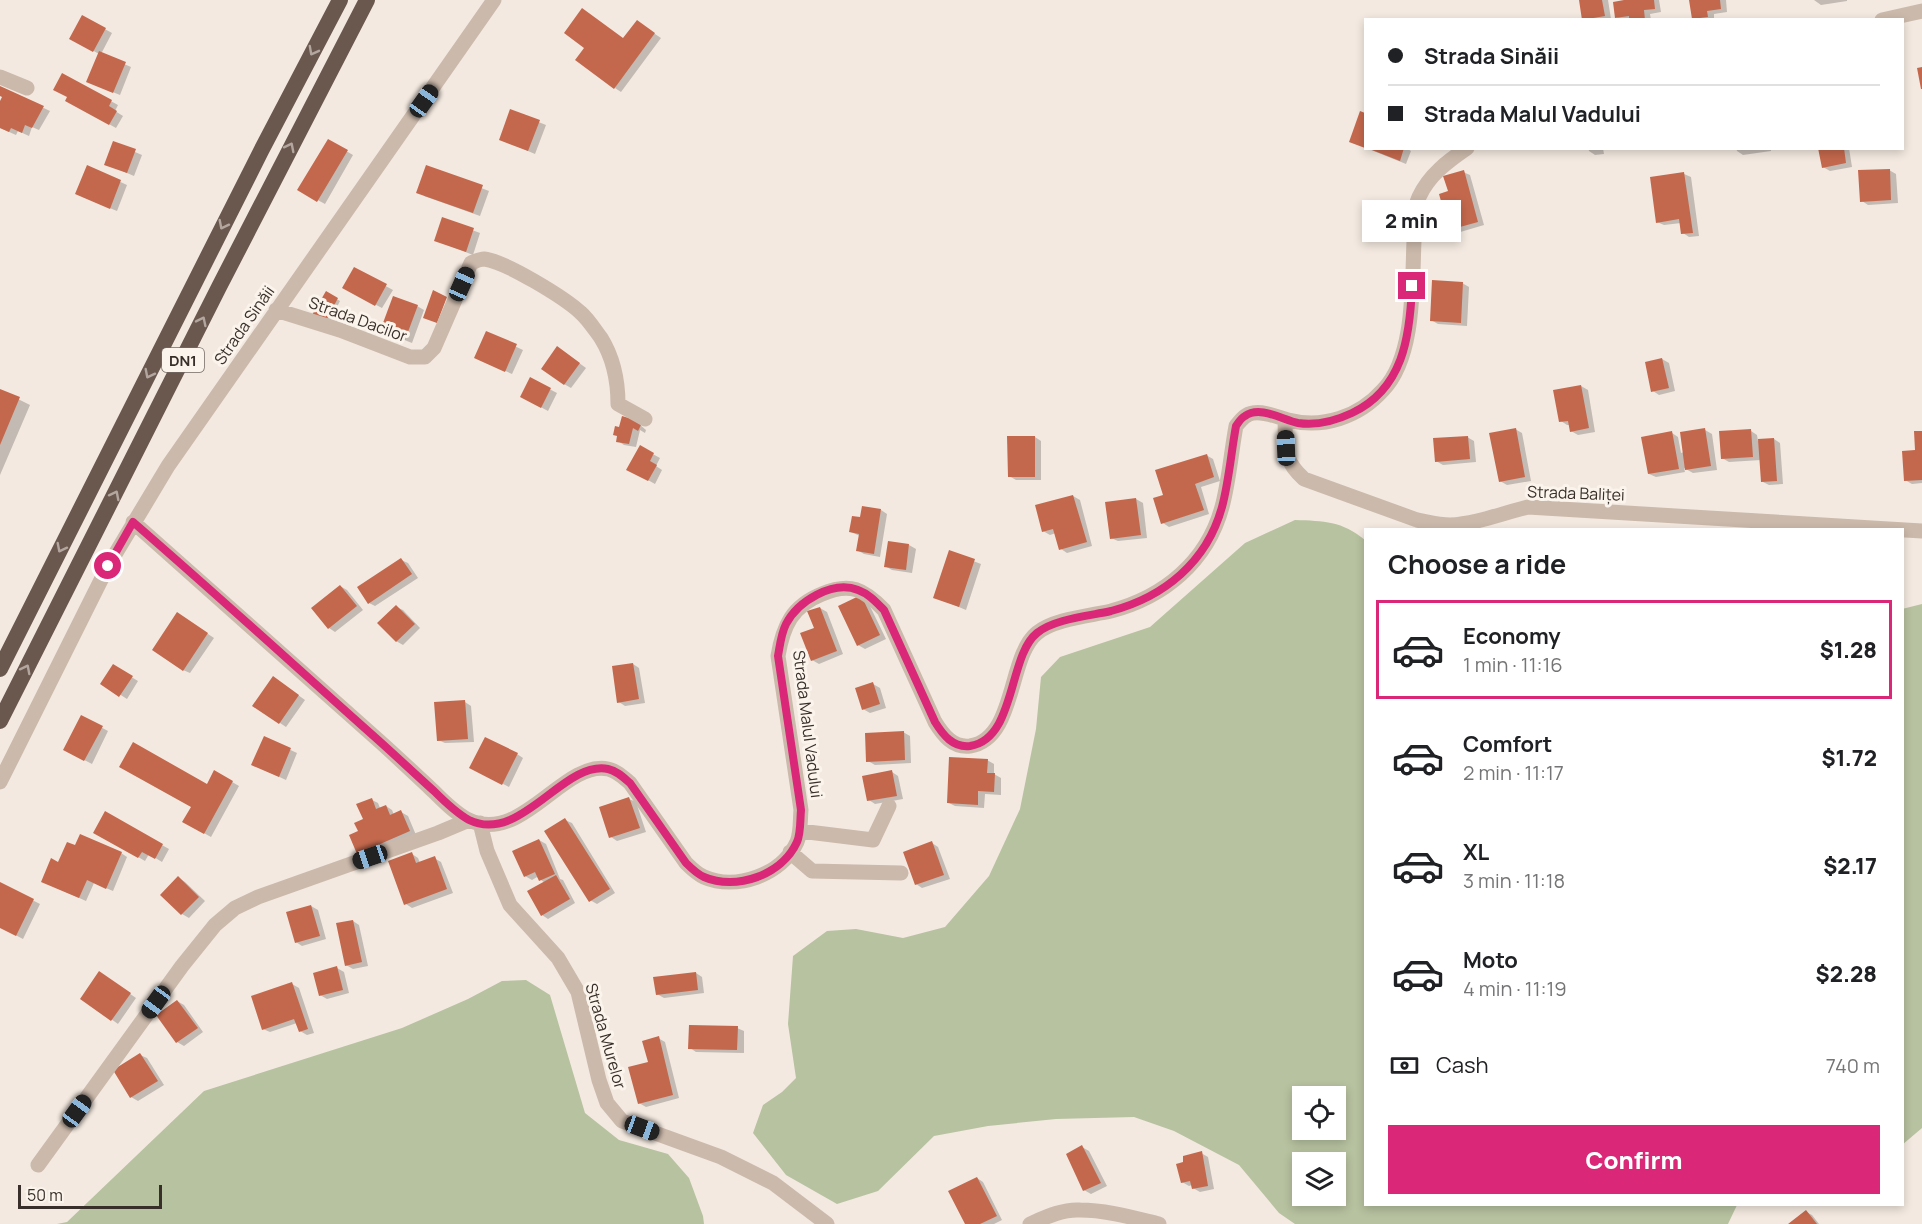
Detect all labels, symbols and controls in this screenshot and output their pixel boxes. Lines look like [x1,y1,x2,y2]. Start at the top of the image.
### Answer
text: Strada Sinăii [1424,41,1559,71]
one-way arrow [309,45,320,56]
car [406,81,442,121]
text: Strada Malul Vadului [1424,99,1641,129]
one-way arrow [283,142,295,153]
callout: 2 min [1362,199,1462,241]
text: 2 min [1385,207,1438,234]
one-way arrow [219,219,231,230]
car [446,264,478,304]
route end [1398,272,1425,299]
street label: Strada Sinăii [209,281,279,369]
street label: Strada Dacilor [306,291,410,347]
one-way arrow [195,317,206,327]
road number: DN1 [162,348,204,372]
one-way arrow [145,367,156,378]
car [1276,430,1296,466]
street label: Strada Baliței [1527,480,1625,506]
one-way arrow [107,491,119,502]
one-way arrow [57,542,68,552]
text: Choose a ride [1388,545,1566,582]
route start [94,552,121,579]
text: Economy [1463,621,1561,651]
icon: car [1391,623,1445,677]
text: $1.28 [1820,635,1877,665]
street label: Strada Malul Vadului [788,649,828,799]
text: 1 min · 11:16 [1463,651,1563,678]
one-way arrow [19,665,31,676]
text: Comfort [1463,729,1552,759]
icon: car [1391,731,1445,785]
text: $1.72 [1821,743,1877,773]
text: 2 min · 11:17 [1463,759,1564,786]
text: XL [1463,837,1489,867]
icon: car [1391,839,1445,893]
car [350,843,390,871]
text: $2.17 [1823,851,1877,881]
text: 3 min · 11:18 [1463,867,1565,894]
text: Moto [1463,945,1518,975]
icon: car [1391,947,1445,1001]
text: $2.28 [1816,959,1877,989]
text: 4 min · 11:19 [1463,975,1567,1002]
street label: Strada Murelor [580,981,632,1092]
car [138,982,174,1022]
icon: cash [1388,1049,1421,1082]
text: Cash [1436,1050,1489,1080]
text: 740 m [1826,1052,1880,1079]
map controls [1292,1086,1346,1206]
button: locate [1292,1086,1346,1140]
car [59,1091,95,1131]
car [622,1113,662,1143]
button: Confirm [1388,1125,1880,1194]
button: layers [1292,1152,1346,1206]
scale bar [18,1182,162,1210]
text: 50 m [27,1184,63,1206]

